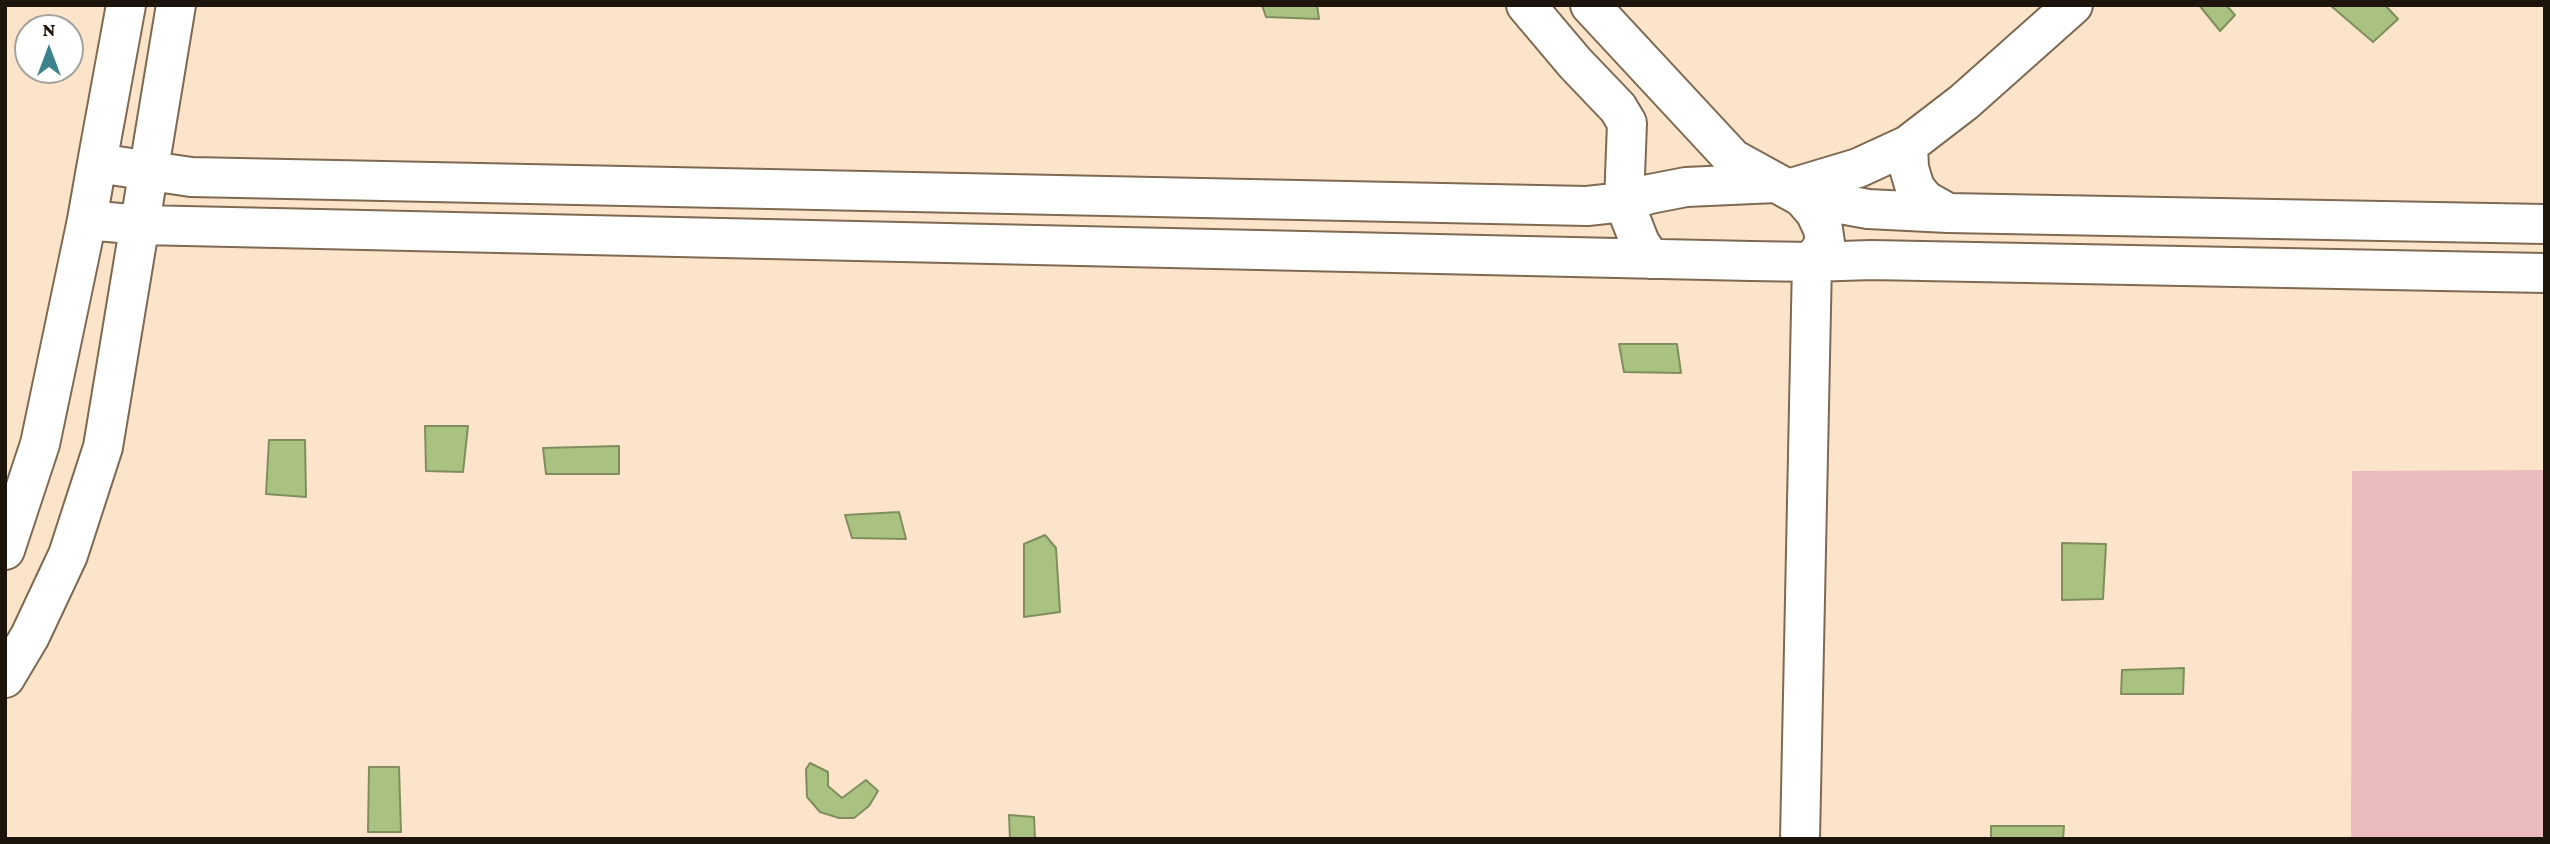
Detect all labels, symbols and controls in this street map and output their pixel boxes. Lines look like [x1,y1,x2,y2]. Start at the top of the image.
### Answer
north arrow [14,14,84,84]
text: N [43,19,55,40]

